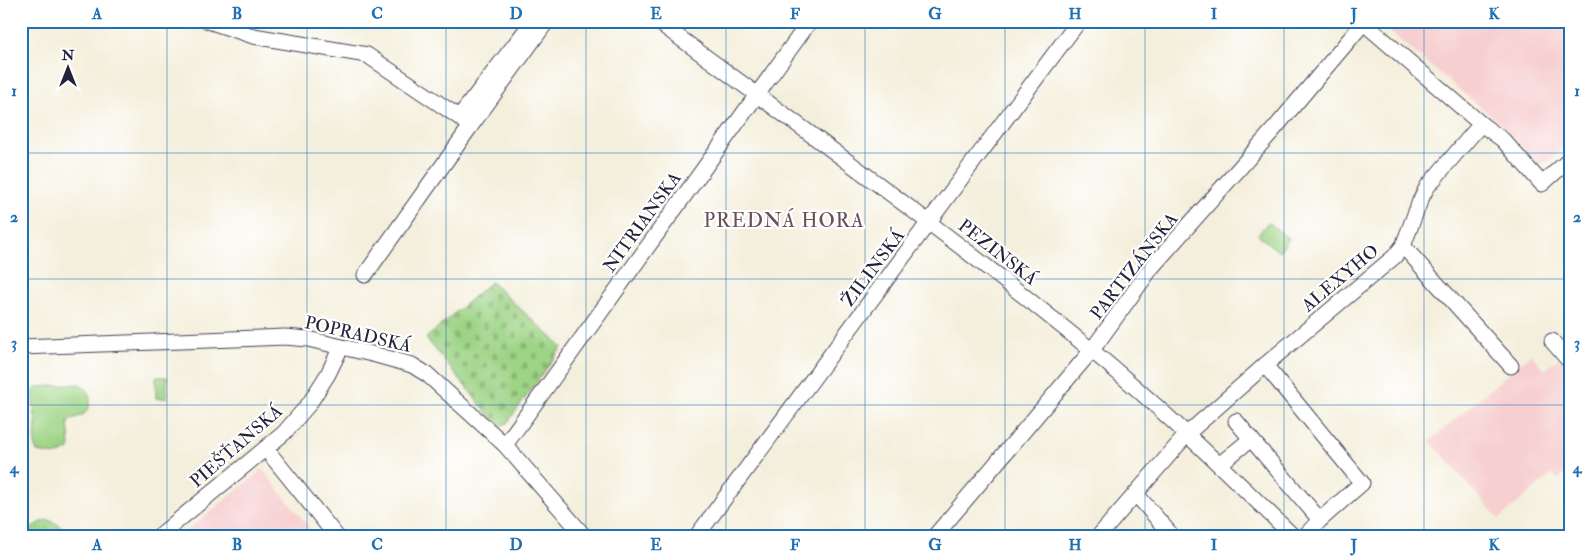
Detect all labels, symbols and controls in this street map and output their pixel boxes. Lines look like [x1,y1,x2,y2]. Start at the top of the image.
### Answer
text: A [91,4,103,24]
text: B [232,4,242,24]
text: C [371,4,383,24]
text: D [509,4,523,24]
text: E [650,4,662,24]
text: F [790,4,800,24]
text: G [928,4,942,24]
text: H [1068,4,1082,24]
text: I [1211,4,1218,24]
text: J [1350,4,1358,25]
text: K [1488,4,1500,24]
north arrow [42,42,92,92]
text: N [61,47,75,64]
text: 1 [11,81,17,101]
text: 1 [1574,81,1580,101]
street label: NITRIANSKA [598,167,687,277]
text: 2 [10,207,18,227]
district label: PREDNÁ HORA [703,207,865,233]
text: 2 [1573,207,1581,227]
street label: PARTIZÁNSKA [1085,208,1184,324]
street label: PEZINSKÁ [953,214,1042,291]
street label: ŽILINSKÁ [836,224,910,312]
street label: ALEXYHO [1296,240,1383,318]
street label: POPRADSKÁ [302,311,414,358]
text: 3 [11,333,17,353]
text: 3 [1574,333,1580,353]
street label: PIEŠŤANSKÁ [185,399,288,493]
text: 4 [9,458,20,478]
text: 4 [1572,458,1583,478]
text: A [91,535,103,555]
text: B [232,535,242,555]
text: C [371,535,383,555]
text: D [509,535,523,555]
text: E [650,535,662,555]
text: F [790,535,800,555]
text: G [928,535,942,555]
text: H [1068,535,1082,555]
text: I [1211,535,1218,555]
text: J [1350,535,1358,556]
text: K [1488,535,1500,555]

